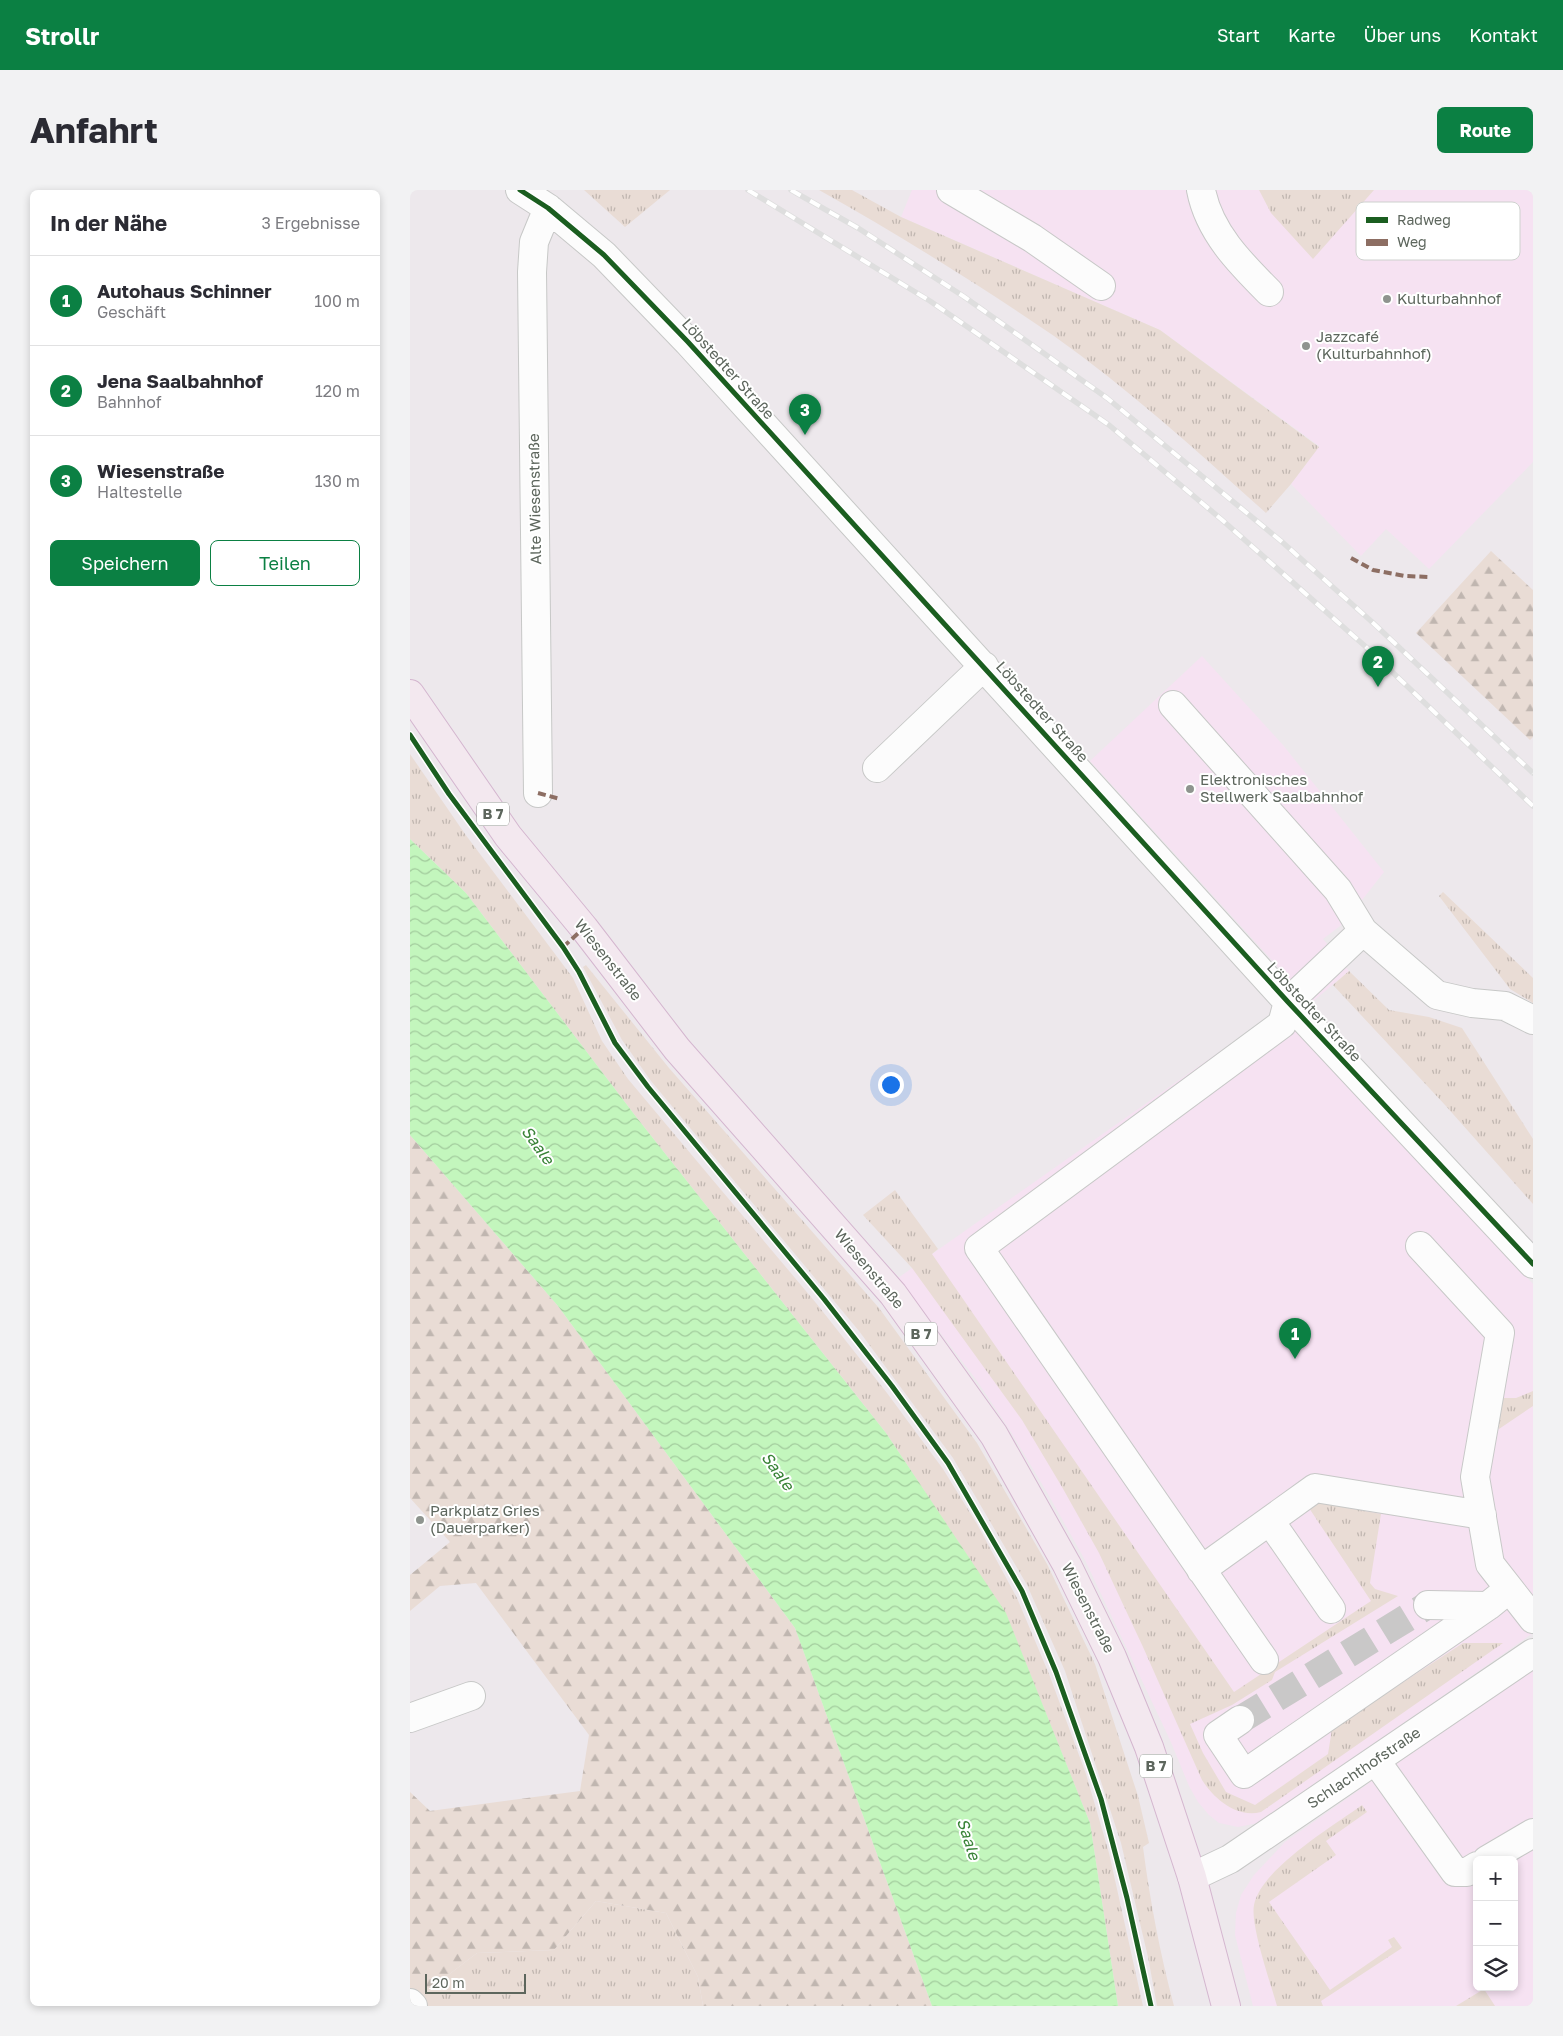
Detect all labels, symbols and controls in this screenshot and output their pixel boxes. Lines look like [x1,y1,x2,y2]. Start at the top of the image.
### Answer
text: Strollr [25,21,99,50]
text: Start [1217,24,1260,46]
text: Karte [1288,24,1335,46]
text: Über uns [1363,24,1441,46]
text: Kontakt [1469,24,1538,46]
button: Route [1437,107,1533,153]
text: Anfahrt [30,109,158,151]
legend [1356,202,1520,260]
text: In der Nähe [50,210,167,236]
text: Radweg [1397,211,1451,228]
text: 3 Ergebnisse [261,213,360,233]
text: Weg [1397,233,1427,250]
text: Autohaus Schinner [97,279,272,302]
place label: Kulturbahnhof [1397,289,1502,307]
text: 1 [62,291,70,311]
text: 100 m [314,291,360,311]
marker: Kulturbahnhof [1381,293,1393,305]
text: Geschäft [97,302,166,322]
street label: Löbstedter Straße [679,314,779,423]
place label: Jazzcafé (Kulturbahnhof) [1316,327,1432,362]
marker: Jazzcafé (Kulturbahnhof) [1300,340,1312,352]
text: Jena Saalbahnhof [97,369,263,392]
text: 2 [61,381,71,401]
text: 120 m [315,381,360,401]
text: Bahnhof [97,392,162,412]
pin: 3 [789,394,821,435]
street label: Alte Wiesenstraße [524,433,544,565]
text: Wiesenstraße [97,459,225,482]
text: 3 [61,471,71,491]
text: 130 m [315,471,360,491]
text: Haltestelle [97,482,182,502]
button: Speichern [50,540,200,586]
button: Teilen [210,540,360,586]
pin: 2 [1362,646,1394,687]
street label: Löbstedter Straße [993,657,1093,766]
place label: Elektronisches Stellwerk Saalbahnhof [1200,770,1364,805]
marker: Elektronisches Stellwerk Saalbahnhof [1184,783,1196,795]
road number: B 7 [477,802,509,826]
street label: Wiesenstraße [571,915,646,1004]
street label: Löbstedter Straße [1264,958,1366,1065]
your location [878,1072,904,1098]
water label: Saale [517,1122,560,1169]
street label: Wiesenstraße [831,1225,909,1312]
pin: 1 [1279,1318,1311,1359]
road number: B 7 [905,1322,937,1346]
water label: Saale [757,1448,800,1495]
place label: Parkplatz Gries (Dauerparker) [430,1501,540,1536]
marker: Parkplatz Gries (Dauerparker) [414,1514,426,1526]
street label: Wiesenstraße [1059,1560,1119,1656]
street label: Schlachthofstraße [1303,1722,1424,1812]
road number: B 7 [1140,1754,1172,1778]
water label: Saale [953,1816,986,1864]
map controls [1473,1856,1518,1991]
button: + [1473,1856,1518,1901]
button: − [1473,1901,1518,1946]
button: layers [1473,1946,1518,1991]
scale bar [425,1971,526,1994]
text: 20 m [432,1974,465,1991]

